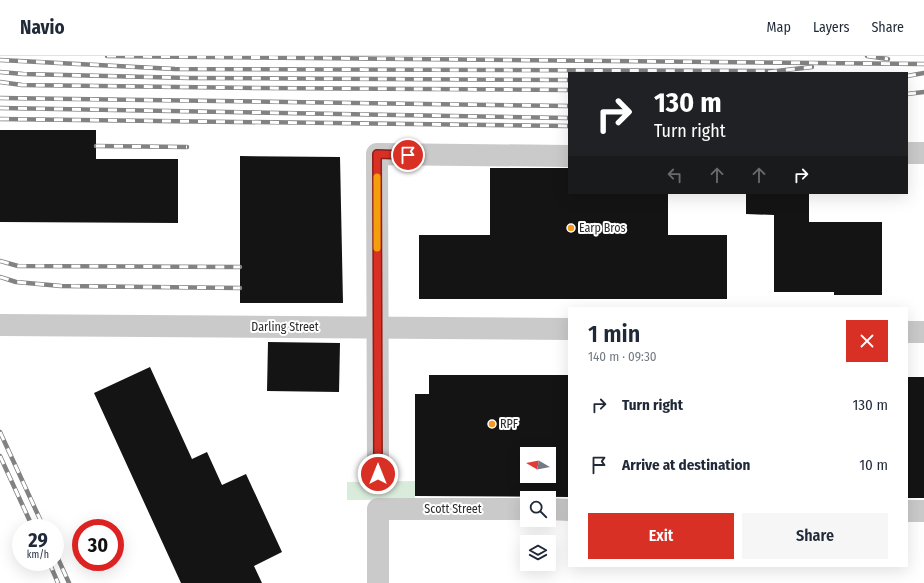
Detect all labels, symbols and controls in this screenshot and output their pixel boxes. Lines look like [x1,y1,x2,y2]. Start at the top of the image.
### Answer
text: Navio [20,16,65,39]
text: Map [767,19,791,36]
text: Layers [813,19,849,36]
text: Share [871,19,904,36]
text: 130 m [654,86,722,119]
icon: right [588,88,640,140]
text: Turn right [654,120,726,142]
pin [391,138,425,172]
icon: arrive [397,144,419,166]
icon: left [664,164,686,186]
icon: ahead [706,164,728,186]
icon: ahead [748,164,770,186]
icon: right [790,164,812,186]
place label: Earp Bros [579,221,626,235]
marker: Earp Bros [566,223,576,233]
street label: Darling Street [251,320,319,334]
text: 1 min [588,320,640,348]
button: close [846,320,888,362]
text: 140 m · 09:30 [588,349,657,364]
icon: right [588,394,610,416]
text: Turn right [622,396,683,414]
text: 130 m [853,396,888,414]
place label: RPF [500,417,519,431]
marker: RPF [487,419,497,429]
north arrow [520,447,556,483]
map controls [520,447,556,571]
position arrow [357,453,399,495]
icon: arrive [588,454,610,476]
text: Arrive at destination [622,456,750,474]
text: 10 m [859,456,888,474]
button: search [520,491,556,527]
street label: Scott Street [424,502,482,516]
button: Exit [588,513,734,559]
button: Share [742,513,888,559]
speed limit sign: 30 [72,519,124,571]
text: 29 [28,528,48,552]
button: layers [520,535,556,571]
text: km/h [27,549,49,561]

